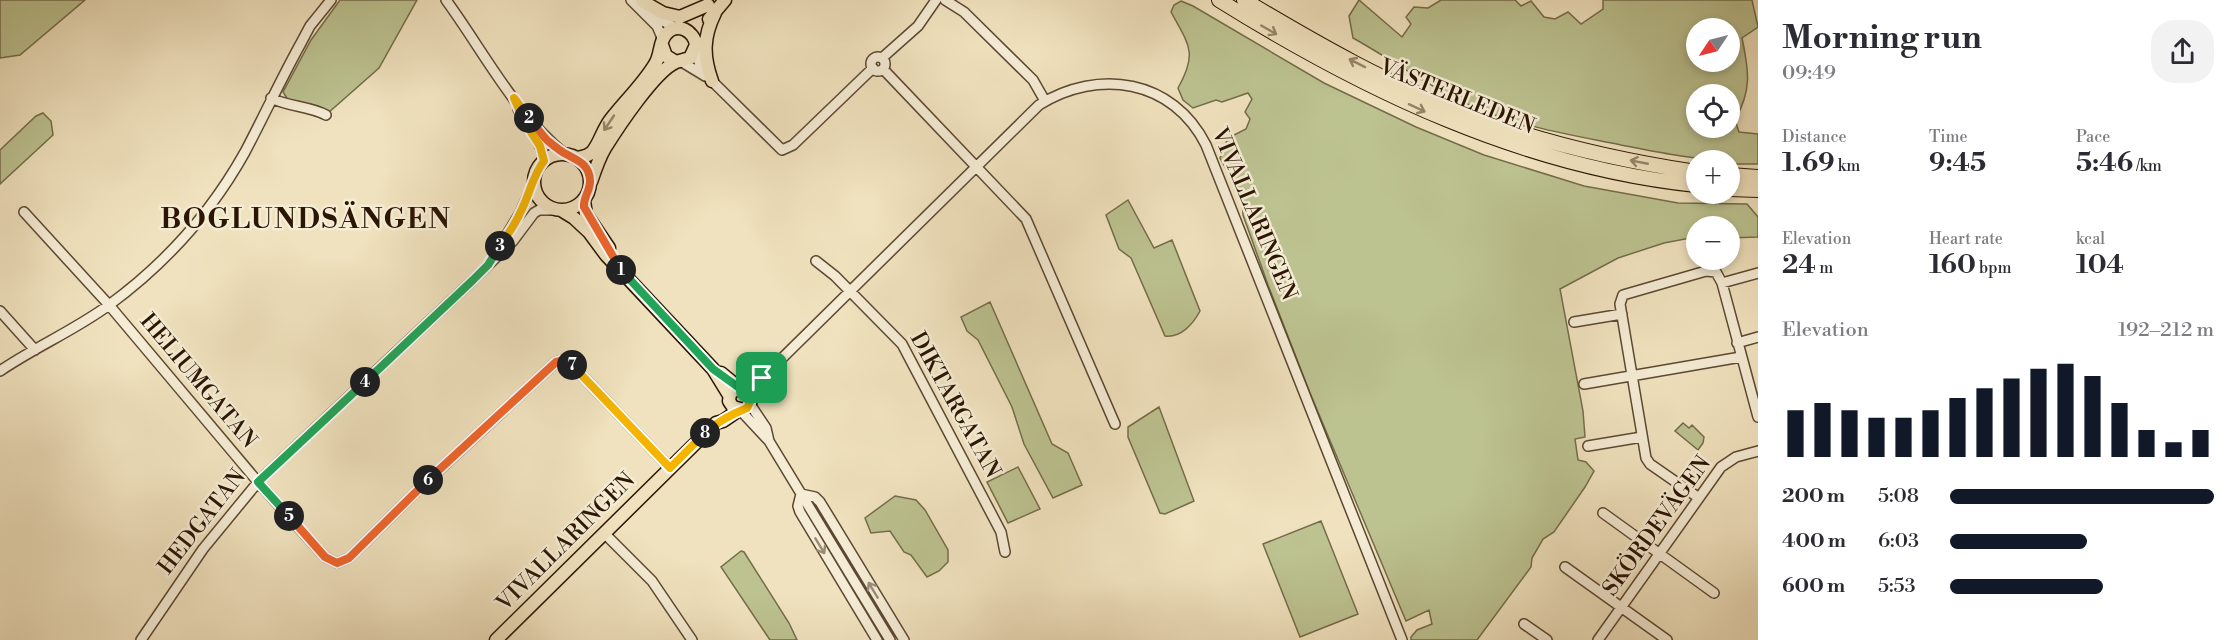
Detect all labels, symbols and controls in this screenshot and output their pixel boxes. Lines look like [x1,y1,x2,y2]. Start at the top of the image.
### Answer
north arrow [1686,18,1740,72]
map controls [1686,18,1740,270]
text: Morning run [1782,18,1982,59]
button: share [2151,20,2214,83]
one-way arrow [1260,25,1277,37]
street label: VÄSTERLEDEN [1375,52,1540,141]
one-way arrow [1348,57,1366,69]
text: 09:49 [1782,61,1836,86]
button: locate [1686,84,1740,138]
one-way arrow [1407,102,1425,114]
pin: 2 [514,103,544,133]
text: 2 [524,108,534,128]
one-way arrow [603,114,615,131]
street label: VIVALLARINGEN [1205,123,1303,305]
text: Distance [1782,127,1847,147]
text: Time [1929,127,1968,147]
text: Pace [2076,127,2110,147]
text: 1.69 [1782,147,1835,179]
text: 9:45 [1929,147,1986,179]
text: 5:46 [2076,147,2133,179]
button: + [1686,150,1740,204]
one-way arrow [1629,156,1649,167]
text: km [1835,156,1860,176]
text: /km [2133,156,2162,176]
district label: BOGLUNDSÄNGEN [160,200,452,237]
button: − [1686,216,1740,270]
text: Elevation [1782,229,1851,249]
text: Heart rate [1929,229,2003,249]
text: kcal [2076,229,2105,249]
pin: 3 [485,231,515,261]
text: 3 [495,236,505,256]
text: 24 [1782,249,1816,281]
text: 160 [1929,249,1976,281]
text: 104 [2076,249,2124,281]
pin: 1 [606,255,636,285]
text: m [1816,258,1833,278]
text: bpm [1976,258,2012,278]
text: 1 [617,260,625,280]
street label: HELIUMGATAN [134,308,263,454]
text: Elevation [1782,318,1869,343]
text: 192–212 m [2118,318,2214,343]
street label: DIKTARGATAN [904,327,1007,483]
pin: 7 [557,350,587,380]
pin [736,352,787,403]
text: 7 [567,355,577,375]
icon: arrive [745,361,778,394]
pin: 4 [350,367,380,397]
text: 4 [360,372,370,392]
pin: 8 [690,418,720,448]
text: 8 [700,423,710,443]
street label: SKÖRDEVÄGEN [1596,450,1717,601]
street label: HEDGATAN [153,463,252,580]
pin: 6 [413,465,443,495]
street label: VIVALLARINGEN [490,467,641,618]
text: 6 [423,470,433,490]
text: 200 m [1782,484,1845,509]
text: 5:08 [1878,484,1919,509]
pin: 5 [274,501,304,531]
text: 5 [284,506,294,526]
text: 400 m [1782,529,1846,554]
text: 6:03 [1878,529,1919,554]
one-way arrow [814,537,826,554]
text: 600 m [1782,574,1845,599]
text: 5:53 [1878,574,1916,599]
one-way arrow [867,582,879,599]

